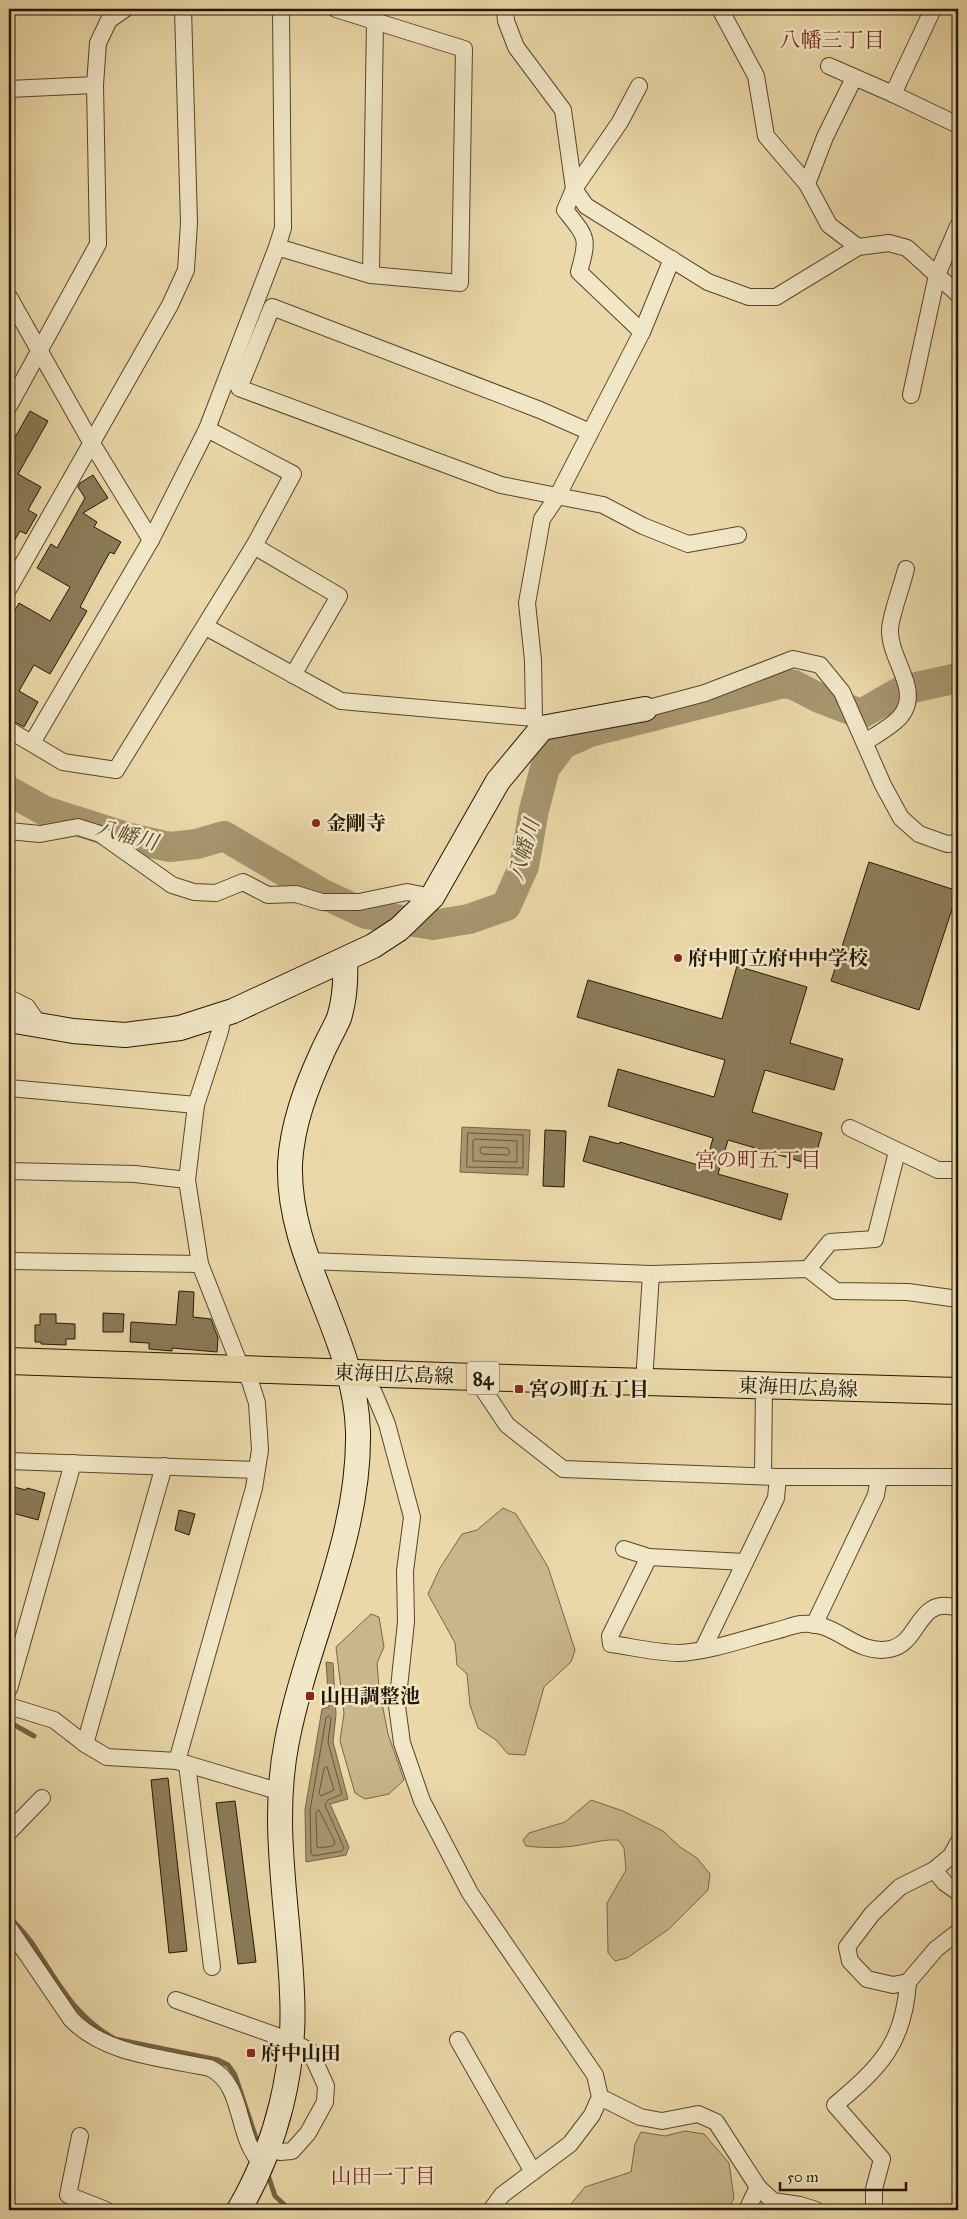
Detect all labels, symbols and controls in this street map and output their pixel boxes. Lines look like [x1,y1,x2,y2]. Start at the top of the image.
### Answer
district label: 八幡三丁目 [780,27,885,53]
place label: 金剛寺 [326,811,386,835]
water label: 八幡川 [93,814,163,856]
water label: 八幡川 [503,814,546,884]
marker: 金剛寺 [310,817,322,829]
place label: 府中町立府中中学校 [688,946,868,970]
marker: 府中町立府中中学校 [672,952,684,964]
district label: 宮の町五丁目 [695,1147,821,1173]
street label: 東海田広島線 [334,1360,454,1388]
road number: 84 [467,1362,499,1395]
street label: 東海田広島線 [738,1373,858,1401]
place label: 宮の町五丁目 [529,1377,649,1401]
marker: 宮の町五丁目 [513,1383,525,1395]
place label: 山田調整池 [320,1684,420,1708]
marker: 山田調整池 [304,1690,316,1702]
place label: 府中山田 [261,2041,341,2065]
marker: 府中山田 [245,2047,257,2059]
scale bar [780,2159,906,2191]
district label: 山田一丁目 [331,2163,436,2189]
text: 50 m [787,2168,819,2186]

